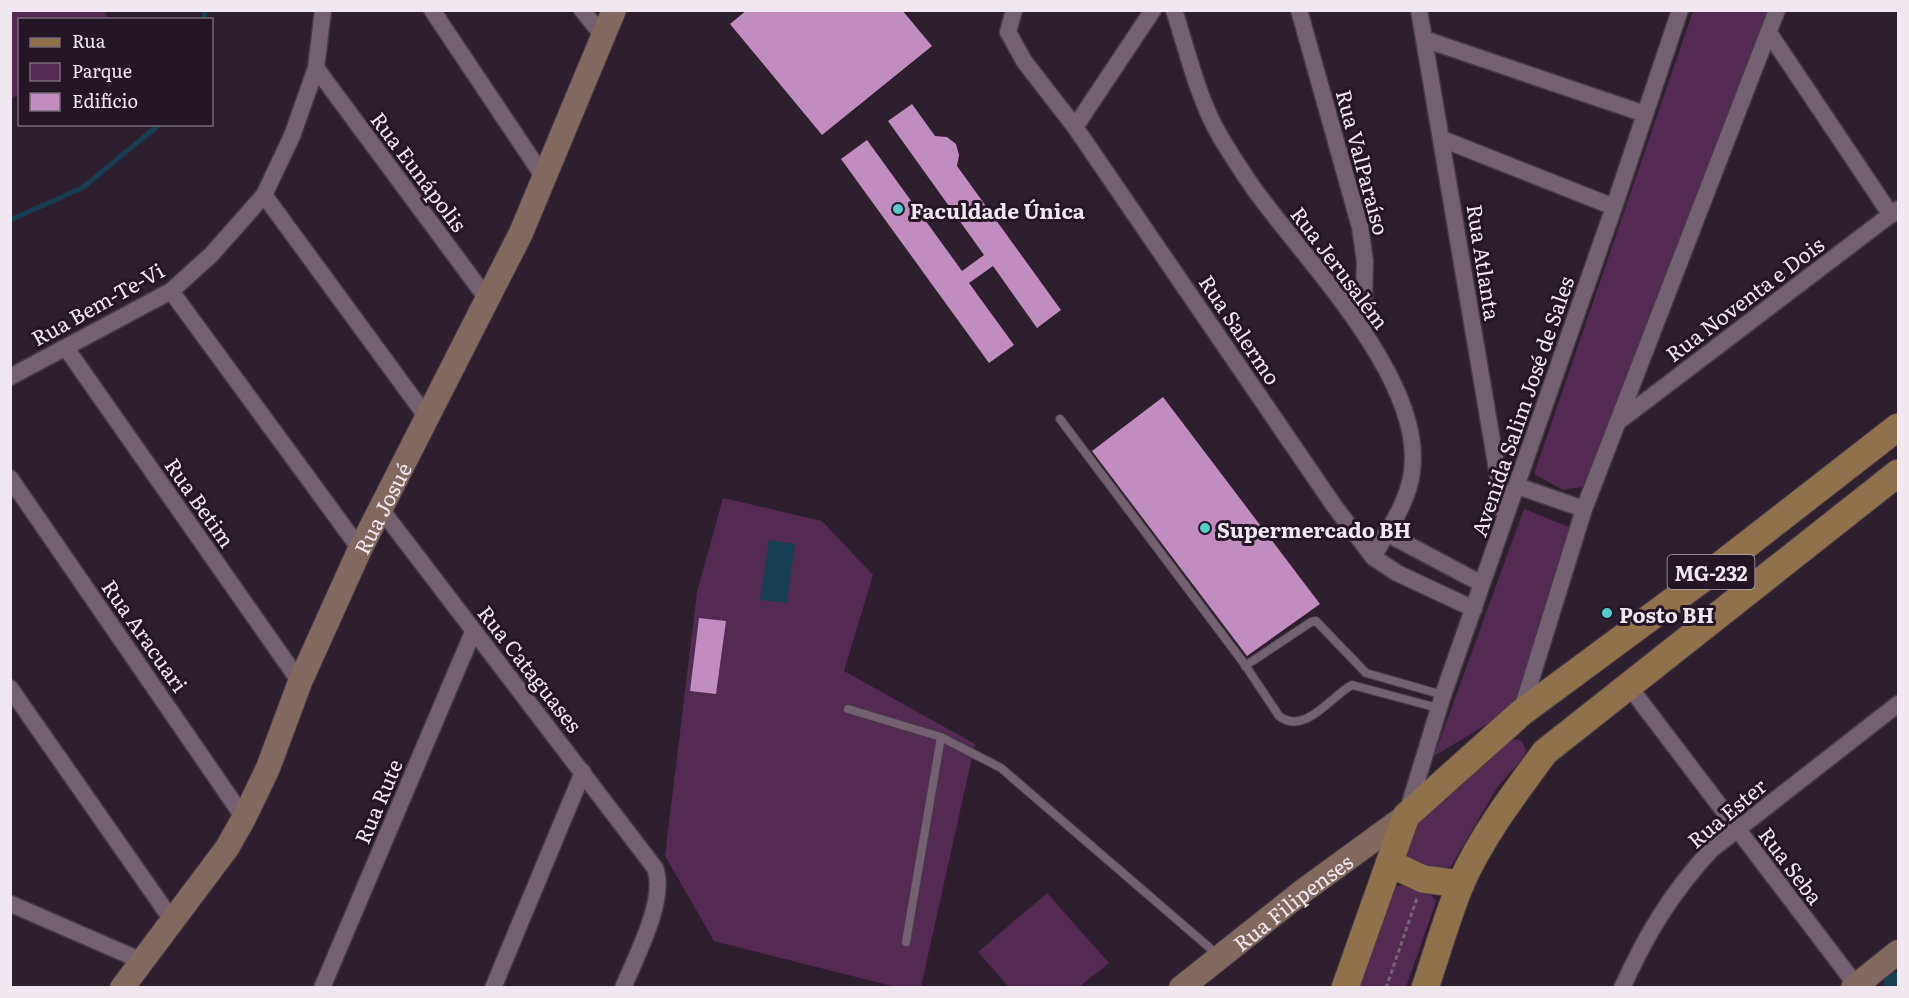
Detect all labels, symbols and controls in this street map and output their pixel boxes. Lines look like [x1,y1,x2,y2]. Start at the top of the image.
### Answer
legend [18,18,213,126]
text: Rua [72,27,106,54]
text: Parque [72,57,132,84]
street label: Rua ValParaíso [1330,86,1398,238]
text: Edifício [72,87,138,114]
street label: Rua Eunápolis [365,105,475,237]
place label: Faculdade Única [910,194,1086,225]
street label: Rua Jerusalém [1285,199,1397,335]
marker: Faculdade Única [891,202,905,216]
street label: Rua Atlanta [1461,202,1510,323]
street label: Rua Noventa e Dois [1658,228,1830,368]
street label: Rua Bem-Te-Vi [25,254,169,352]
street label: Rua Salermo [1193,268,1289,390]
street label: Avenida Salim José de Sales [1462,272,1580,540]
street label: Rua Betim [159,451,243,553]
street label: Rua Josué [345,456,418,559]
place label: Supermercado BH [1217,513,1411,544]
marker: Supermercado BH [1198,521,1212,535]
road number: MG-232 [1668,555,1754,589]
street label: Rua Aracuari [96,572,196,698]
street label: Rua Cataguases [472,598,590,738]
place label: Posto BH [1619,598,1714,629]
marker: Posto BH [1600,606,1614,620]
street label: Rua Rute [345,754,409,848]
street label: Rua Ester [1680,770,1772,854]
street label: Rua Seba [1753,820,1832,911]
street label: Rua Filipenses [1225,845,1358,957]

